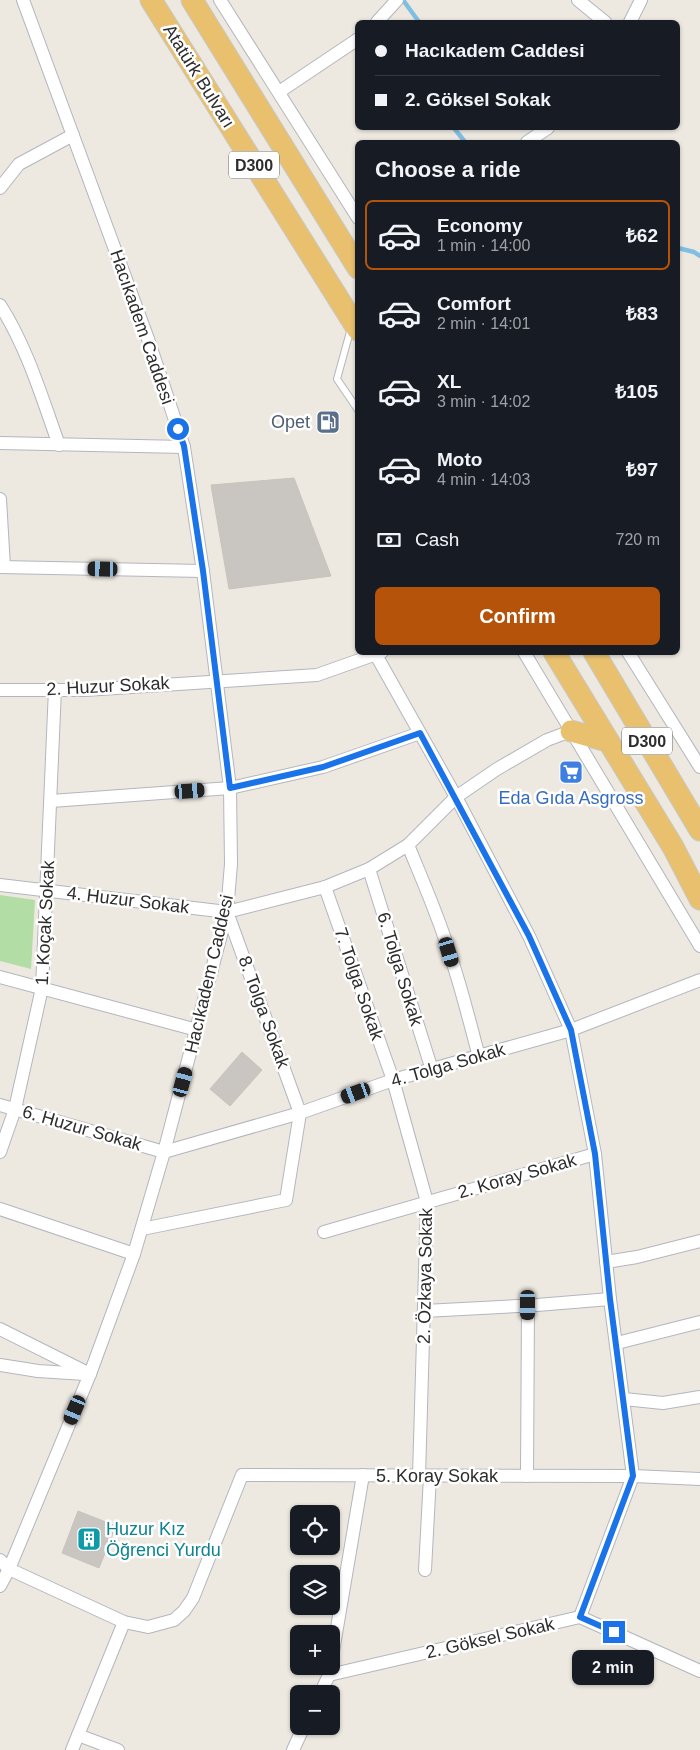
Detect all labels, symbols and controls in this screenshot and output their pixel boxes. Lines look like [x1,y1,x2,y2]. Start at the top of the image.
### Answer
street label: Atatürk Bulvarı [159,21,239,131]
text: Hacıkadem Caddesi [405,40,585,61]
text: 2. Göksel Sokak [405,89,551,110]
road number: D300 [229,152,279,178]
text: Choose a ride [375,157,520,182]
icon: car [377,213,422,258]
text: Economy [437,215,523,236]
text: ₺62 [626,225,658,246]
text: 1 min · 14:00 [437,237,530,254]
street label: Hacıkadem Caddesi [106,247,178,407]
icon: car [377,291,422,336]
text: Comfort [437,293,511,314]
text: ₺83 [626,303,658,324]
text: 2 min · 14:01 [437,315,530,332]
icon: car [377,369,422,414]
text: XL [437,371,461,392]
text: ₺105 [615,381,658,402]
text: 3 min · 14:02 [437,393,530,410]
fuel station icon: Opet [315,409,341,435]
place label: Opet [271,412,310,432]
route start [167,418,189,440]
icon: car [377,447,422,492]
text: Moto [437,449,482,470]
text: ₺97 [626,459,658,480]
text: 4 min · 14:03 [437,471,530,488]
icon: cash [375,526,403,554]
text: Cash [415,529,459,550]
text: 720 m [616,531,660,548]
car [87,561,118,577]
button: Confirm [375,587,660,645]
street label: 2. Huzur Sokak [46,673,171,699]
road number: D300 [622,728,672,754]
supermarket icon: Eda Gıda Asgross [558,759,584,785]
car [174,782,205,800]
place label: Eda Gıda Asgross [498,788,644,808]
street label: 1. Koçak Sokak [32,859,58,986]
street label: 4. Huzur Sokak [66,883,191,918]
street label: Hacıkadem Caddesi [181,893,237,1055]
street label: 6. Tolga Sokak [373,910,427,1029]
street label: 7. Tolga Sokak [330,925,388,1044]
car [437,935,460,969]
street label: 8. Tolga Sokak [234,953,294,1072]
street label: 4. Tolga Sokak [389,1039,508,1091]
car [171,1066,194,1098]
car [339,1081,372,1105]
street label: 6. Huzur Sokak [20,1101,145,1155]
street label: 2. Koray Sokak [456,1149,579,1202]
street label: 2. Özkaya Sokak [414,1207,436,1344]
car [520,1290,535,1320]
car [62,1393,87,1427]
street label: 5. Koray Sokak [376,1466,499,1486]
map controls [290,1505,340,1735]
button: locate [290,1505,340,1555]
place label: Huzur Kız Öğrenci Yurdu [106,1519,221,1560]
building icon: Huzur Kız Öğrenci Yurdu [76,1526,102,1552]
button: layers [290,1565,340,1615]
street label: 2. Göksel Sokak [424,1613,557,1662]
route end [603,1621,625,1643]
button: + [290,1625,340,1675]
callout: 2 min [573,1650,655,1684]
text: 2 min [592,1659,634,1676]
button: − [290,1685,340,1735]

